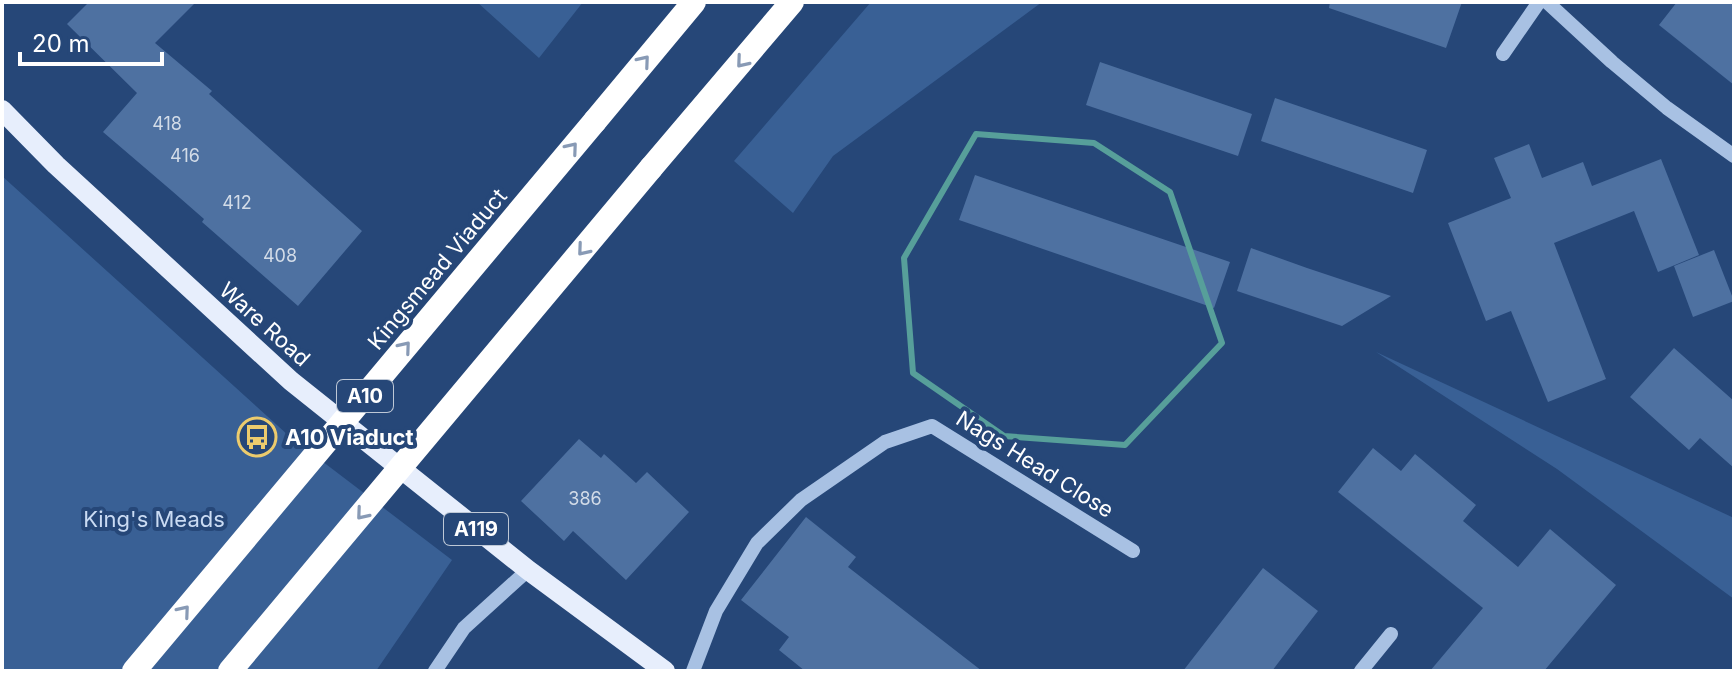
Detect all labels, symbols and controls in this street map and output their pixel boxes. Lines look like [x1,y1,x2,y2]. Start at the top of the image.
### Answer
scale bar [20,16,162,66]
text: 20 m [32,29,90,58]
one-way arrow [737,52,752,67]
one-way arrow [634,56,649,71]
house number: 418 [152,113,182,134]
one-way arrow [562,143,577,157]
house number: 416 [170,145,200,166]
street label: Kingsmead Viaduct [362,183,512,355]
house number: 412 [222,192,252,213]
one-way arrow [578,240,593,255]
house number: 408 [263,245,297,266]
street label: Ware Road [214,277,316,371]
one-way arrow [395,342,410,357]
road number: A10 [337,380,393,412]
street label: Nags Head Close [952,405,1118,523]
bus stop icon: A10 Viaduct [236,416,278,458]
place label: A10 Viaduct [285,424,414,450]
house number: 386 [568,488,602,509]
one-way arrow [357,504,372,519]
park label: King's Meads [83,506,225,532]
road number: A119 [444,513,508,545]
one-way arrow [174,606,189,620]

